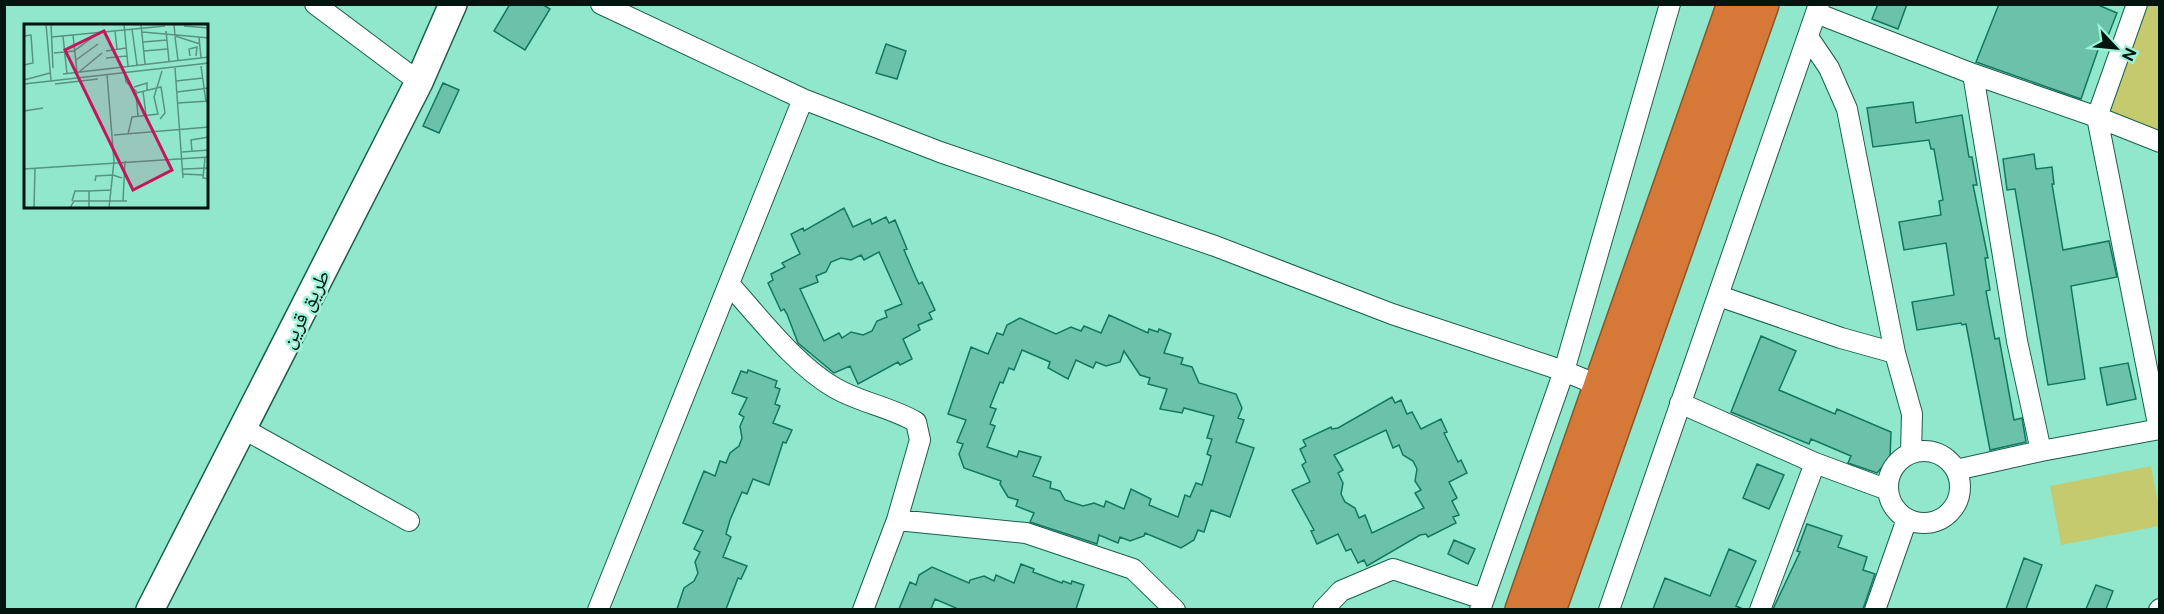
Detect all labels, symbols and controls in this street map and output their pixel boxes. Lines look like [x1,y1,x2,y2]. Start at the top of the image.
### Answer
north arrow [2086,18,2146,78]
inset map [24,24,208,208]
text: N [2118,45,2140,64]
street label: طريق قرين [274,265,336,353]

